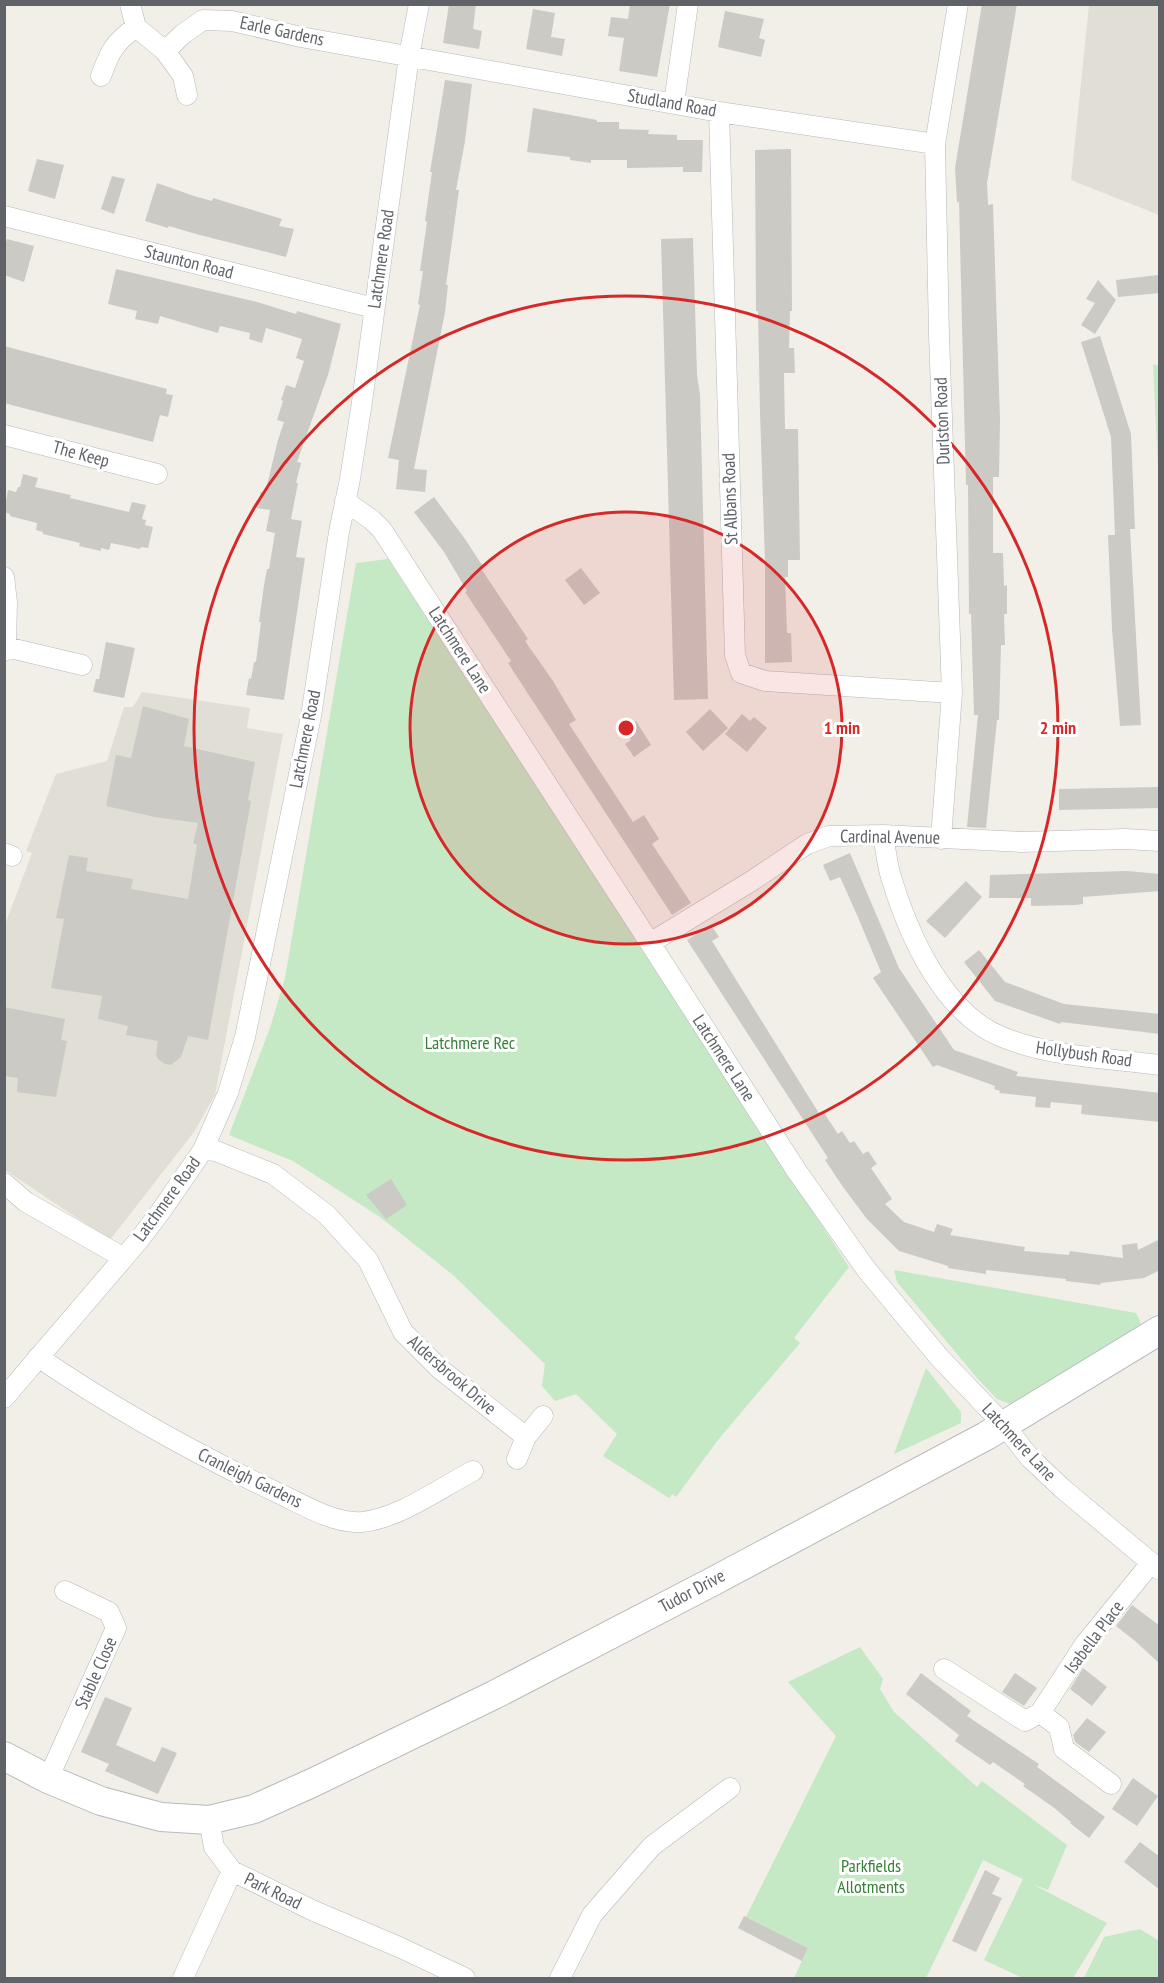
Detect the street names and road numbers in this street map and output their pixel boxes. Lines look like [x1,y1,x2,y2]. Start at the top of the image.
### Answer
street label: Earle Gardens [238,10,326,51]
street label: Studland Road [626,83,718,122]
street label: Latchmere Road [362,208,399,310]
street label: Staunton Road [142,239,236,284]
street label: Durlston Road [928,377,955,465]
street label: The Keep [50,435,112,472]
street label: St Albans Road [716,453,743,546]
street label: Latchmere Lane [424,602,497,697]
street label: Latchmere Road [284,688,325,790]
street label: Cardinal Avenue [840,824,940,849]
street label: Latchmere Lane [688,1010,761,1105]
street label: Hollybush Road [1035,1035,1134,1072]
street label: Latchmere Road [128,1152,205,1246]
street label: Aldersbrook Drive [403,1330,502,1419]
street label: Latchmere Lane [977,1398,1061,1486]
street label: Cranleigh Gardens [194,1442,306,1513]
street label: Tudor Drive [655,1564,729,1617]
street label: Isabella Place [1059,1596,1128,1678]
street label: Stable Close [69,1633,122,1713]
street label: Park Road [241,1867,306,1914]

